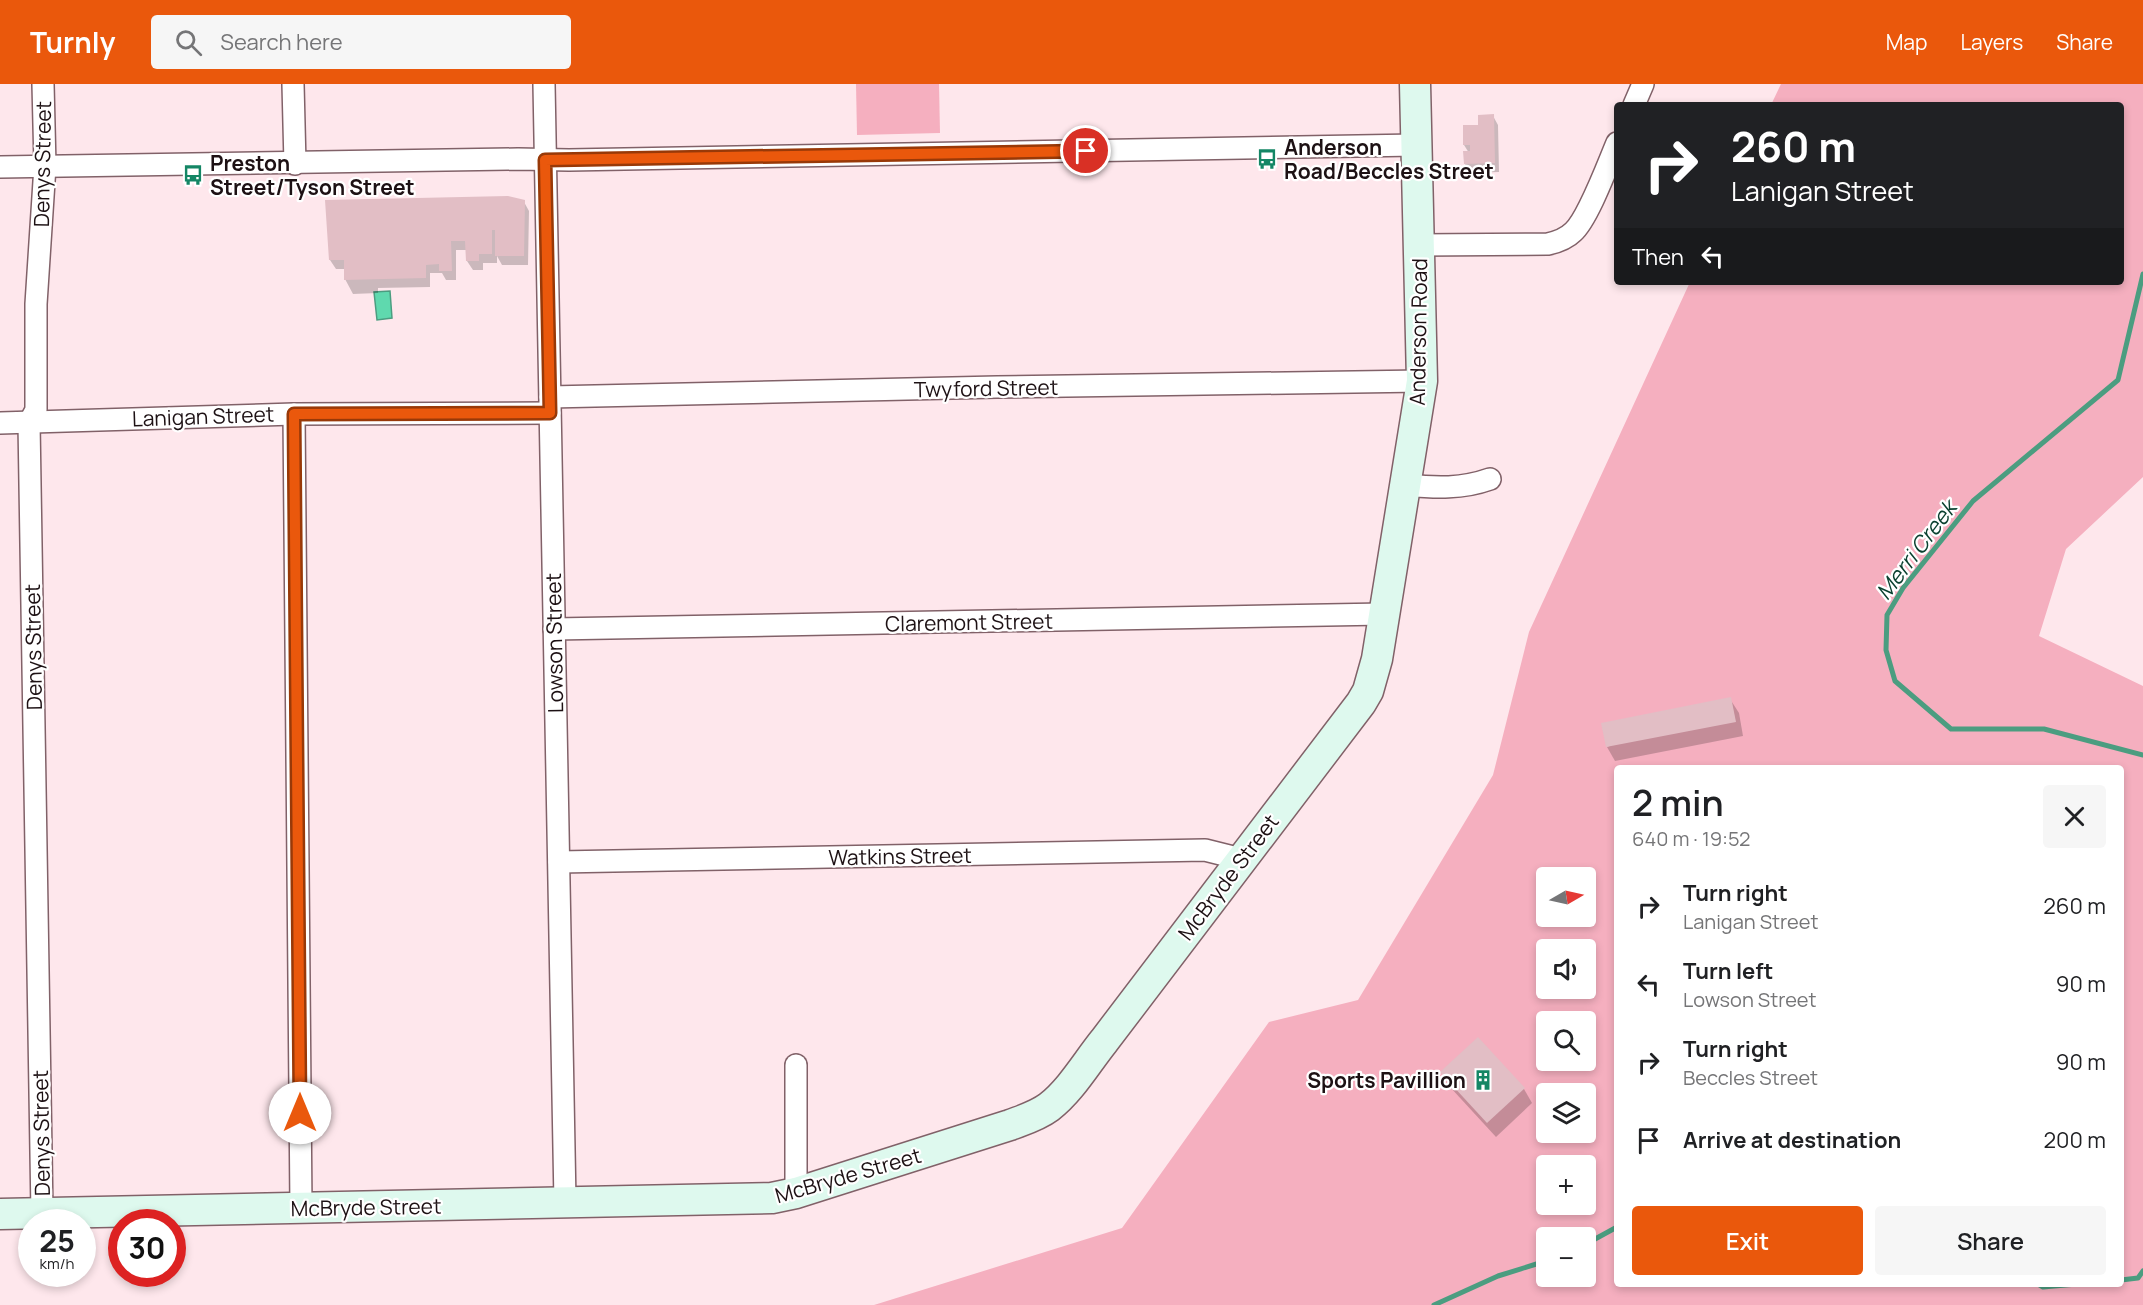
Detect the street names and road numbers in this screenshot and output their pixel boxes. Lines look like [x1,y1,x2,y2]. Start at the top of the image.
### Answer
street label: Denys Street [27,101,57,227]
street label: Anderson Road [1403,258,1433,406]
street label: Twyford Street [914,373,1058,403]
street label: Lanigan Street [131,400,275,432]
street label: Lowson Street [539,573,569,713]
street label: Denys Street [18,584,48,710]
street label: Claremont Street [885,607,1053,637]
street label: McBryde Street [1171,808,1285,946]
street label: Watkins Street [828,841,972,871]
street label: Denys Street [26,1070,56,1196]
street label: McBryde Street [772,1141,924,1209]
street label: McBryde Street [290,1192,442,1222]

